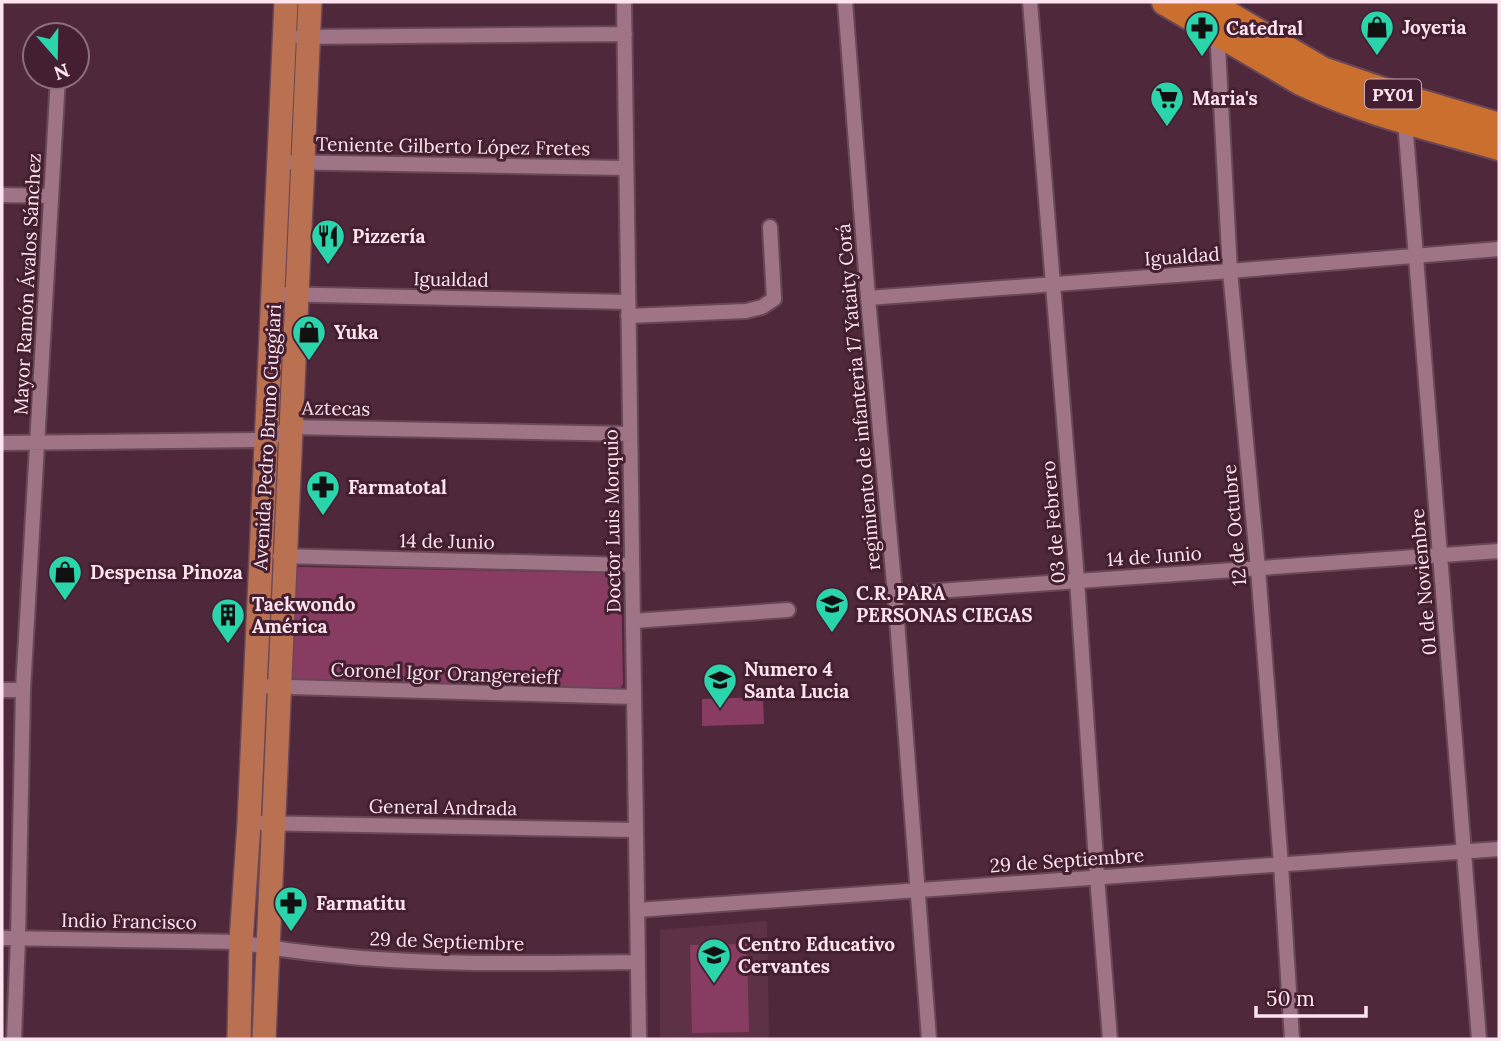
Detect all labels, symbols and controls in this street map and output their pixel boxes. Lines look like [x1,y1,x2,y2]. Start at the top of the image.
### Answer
shop icon: Joyeria [1358,8,1396,57]
pharmacy icon: Catedral [1183,9,1221,58]
place label: Joyeria [1402,15,1467,39]
place label: Catedral [1226,16,1303,40]
north arrow [21,21,91,91]
text: N [51,58,73,86]
supermarket icon: Maria's [1148,79,1186,128]
road number: PY01 [1365,80,1421,108]
place label: Maria's [1192,86,1258,110]
street label: Teniente Gilberto López Fretes [316,132,591,160]
street label: Mayor Ramón Ávalos Sánchez [8,153,46,415]
restaurant icon: Pizzería [309,217,347,266]
street label: regimiento de infanteria 17 Yataity Corá [831,222,885,572]
place label: Pizzería [352,224,425,248]
street label: Igualdad [1144,241,1220,271]
street label: Igualdad [413,266,489,292]
street label: Avenida Pedro Bruno Guggiari [248,303,286,572]
shop icon: Yuka [290,313,328,362]
place label: Yuka [334,320,379,344]
street label: Aztecas [301,395,371,421]
street label: Doctor Luis Morquio [598,429,626,613]
street label: 03 de Febrero [1036,460,1070,584]
street label: 12 de Octubre [1217,463,1251,587]
pharmacy icon: Farmatotal [304,468,342,517]
place label: Farmatotal [348,475,447,499]
street label: 01 de Noviembre [1405,508,1441,656]
street label: 14 de Junio [399,528,495,554]
street label: 14 de Junio [1106,541,1202,571]
shop icon: Despensa Pinoza [46,553,84,602]
place label: Despensa Pinoza [90,560,243,584]
place label: C.R. PARA PERSONAS CIEGAS [856,581,1033,627]
school or university icon: C.R. PARA PERSONAS CIEGAS [813,585,851,634]
place label: Taekwondo América [252,592,356,638]
building icon: Taekwondo América [209,596,247,645]
street label: Coronel Igor Orangereieff [330,657,561,689]
place label: Numero 4 Santa Lucia [744,657,849,703]
school or university icon: Numero 4 Santa Lucia [701,661,739,710]
street label: General Andrada [369,794,518,820]
street label: 29 de Septiembre [989,843,1145,877]
pharmacy icon: Farmatitu [272,884,310,933]
place label: Farmatitu [316,891,406,915]
street label: Indio Francisco [61,908,197,934]
street label: 29 de Septiembre [369,926,525,956]
place label: Centro Educativo Cervantes [738,932,895,978]
school or university icon: Centro Educativo Cervantes [695,936,733,985]
scale bar [1256,974,1366,1018]
text: 50 m [1266,985,1315,1012]

